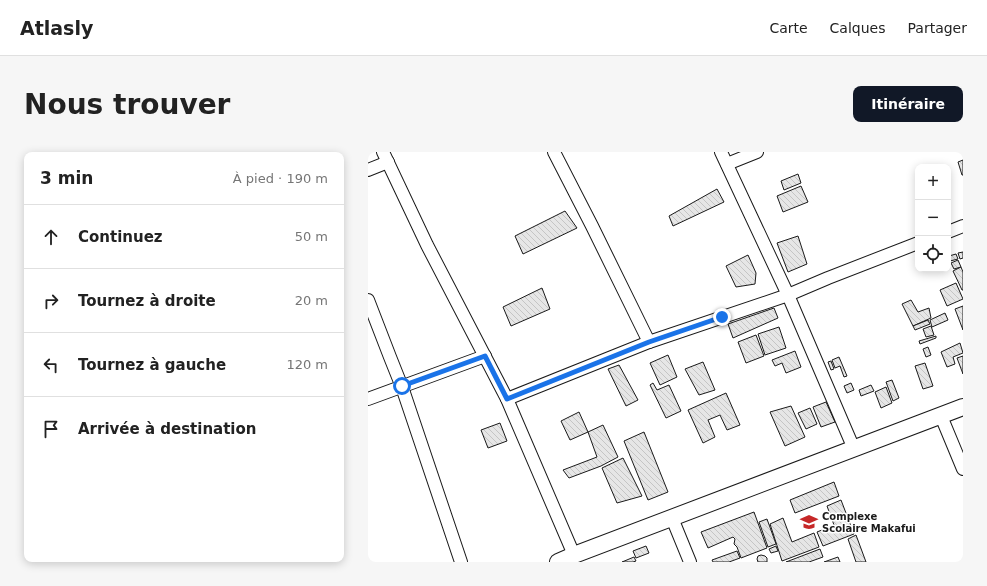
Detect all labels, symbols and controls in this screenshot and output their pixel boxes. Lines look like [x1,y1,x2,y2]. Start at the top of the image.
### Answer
text: Atlasly [20,17,93,39]
text: Carte [769,20,808,36]
text: Calques [830,20,886,36]
text: Partager [908,20,967,36]
button: Itinéraire [853,86,963,122]
text: Nous trouver [24,88,230,121]
map controls [915,164,951,272]
button: + [915,164,951,200]
text: 3 min [40,168,93,188]
text: À pied · 190 m [233,171,328,186]
button: − [915,200,951,236]
icon: ahead [40,226,62,248]
text: Continuez [78,228,163,246]
text: 50 m [295,229,328,244]
button: locate [915,236,951,272]
icon: right [40,290,62,312]
text: Tournez à droite [78,292,216,310]
text: 20 m [295,293,328,308]
route end [713,308,731,326]
icon: left [40,354,62,376]
text: Tournez à gauche [78,356,226,374]
text: 120 m [286,357,328,372]
route start [393,377,411,395]
icon: arrive [40,418,62,440]
text: Arrivée à destination [78,420,256,438]
place label: Complexe Scolaire Makafui [822,511,916,534]
school or university icon: Complexe Scolaire Makafui [799,512,819,532]

